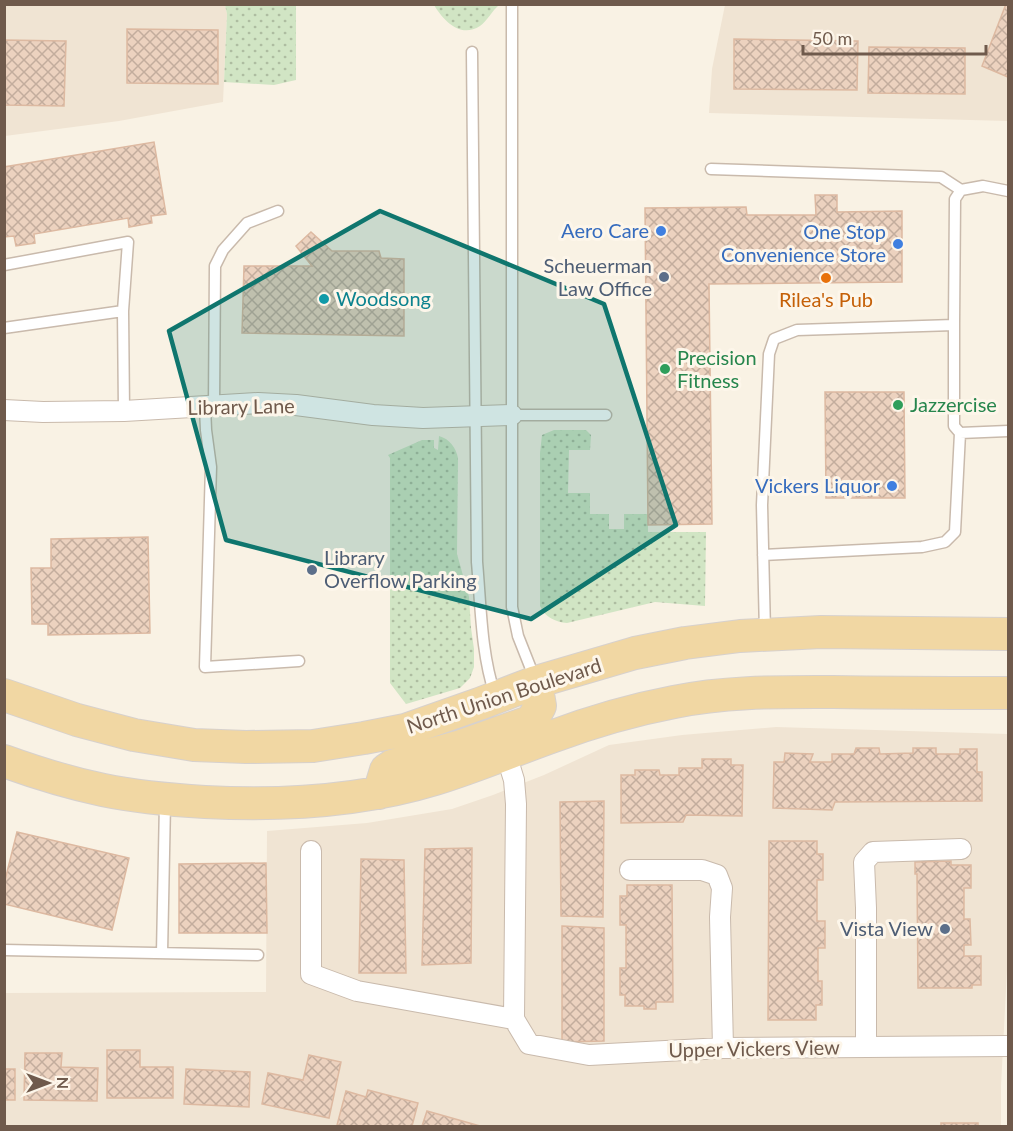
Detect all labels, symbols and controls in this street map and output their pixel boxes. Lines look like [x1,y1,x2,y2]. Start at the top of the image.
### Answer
scale bar [803,18,986,56]
text: 50 m [812,27,852,49]
place label: Aero Care [561,218,649,242]
place label: One Stop Convenience Store [721,219,886,266]
marker: Aero Care [654,224,668,238]
marker: One Stop Convenience Store [891,237,905,251]
place label: Scheuerman Law Office [543,253,652,300]
marker: Scheuerman Law Office [657,270,671,284]
marker: Rilea's Pub [819,271,833,285]
place label: Woodsong [336,286,431,310]
place label: Rilea's Pub [779,287,873,311]
marker: Woodsong [317,292,331,306]
place label: Precision Fitness [677,345,757,392]
marker: Precision Fitness [658,362,672,376]
place label: Jazzercise [910,392,997,416]
street label: Library Lane [187,393,295,419]
marker: Jazzercise [891,398,905,412]
place label: Vickers Liquor [755,473,881,497]
marker: Vickers Liquor [885,479,899,493]
place label: Library Overflow Parking [324,545,477,592]
marker: Library Overflow Parking [305,563,319,577]
street label: North Union Boulevard [403,652,604,738]
place label: Vista View [840,916,933,940]
marker: Vista View [938,922,952,936]
street label: Upper Vickers View [668,1035,840,1061]
north arrow [18,1053,78,1113]
text: N [54,1077,73,1089]

